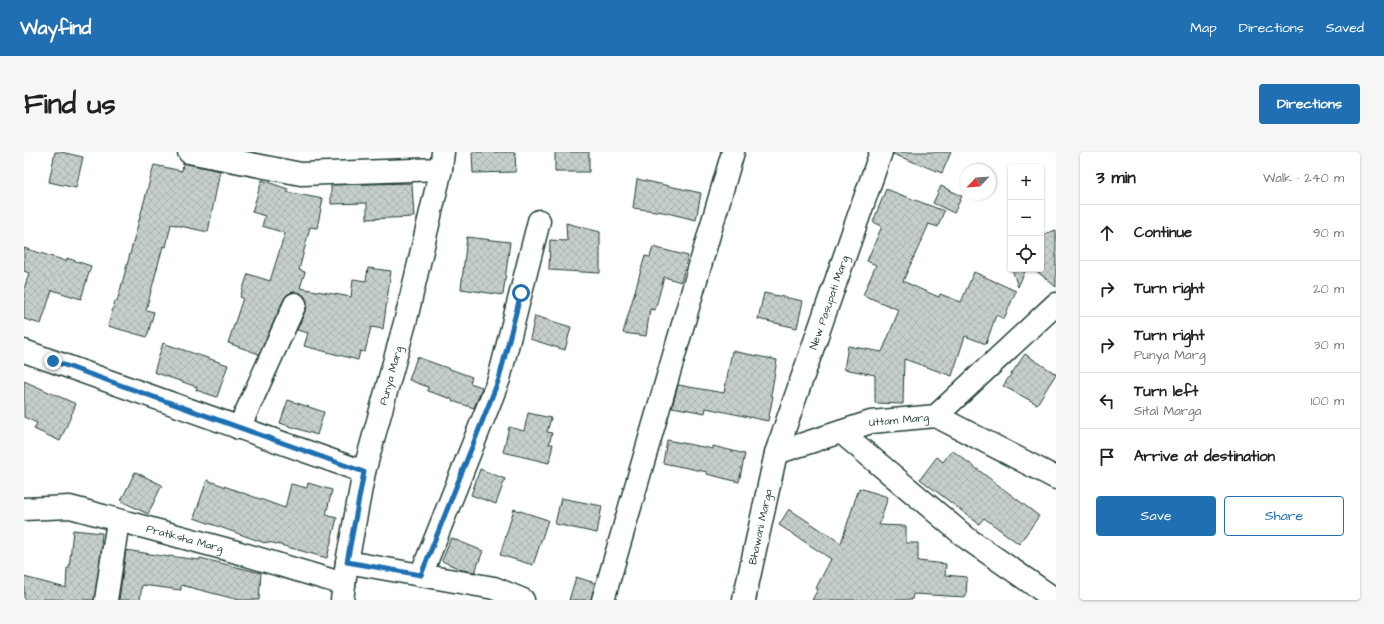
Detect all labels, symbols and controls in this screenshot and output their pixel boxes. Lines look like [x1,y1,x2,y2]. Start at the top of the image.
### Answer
text: Wayfind [20,15,91,42]
text: Map [1190,18,1217,38]
text: Directions [1239,18,1304,38]
text: Saved [1326,18,1364,38]
button: Directions [1259,84,1360,124]
text: Find us [24,85,115,124]
north arrow [960,164,996,200]
map controls [1008,164,1044,272]
button: + [1008,164,1044,200]
text: 3 min [1096,166,1136,190]
text: Walk · 240 m [1263,169,1344,187]
button: − [1008,200,1044,236]
icon: ahead [1096,222,1118,244]
text: Continue [1134,222,1192,243]
text: 90 m [1313,224,1344,242]
button: locate [1008,236,1044,272]
street label: New Pasupati Marg [806,253,853,352]
icon: right [1096,278,1118,300]
text: Turn right [1134,278,1205,299]
text: 20 m [1313,280,1344,298]
route start [512,284,530,302]
text: Turn right [1134,325,1205,346]
icon: right [1096,334,1118,356]
text: 30 m [1314,336,1344,354]
street label: Punya Marg [376,344,407,407]
text: Punya Marg [1134,346,1206,364]
route end [44,352,62,370]
text: Turn left [1134,381,1198,402]
icon: left [1096,390,1118,412]
text: 100 m [1311,392,1344,410]
text: Sital Marga [1134,402,1201,420]
street label: Uttam Marg [868,410,930,430]
icon: arrive [1096,446,1118,468]
text: Arrive at destination [1134,446,1275,467]
street label: Bhawani Marga [745,487,776,566]
button: Save [1096,496,1216,536]
button: Share [1224,496,1344,536]
street label: Pratiksha Marg [145,521,225,557]

